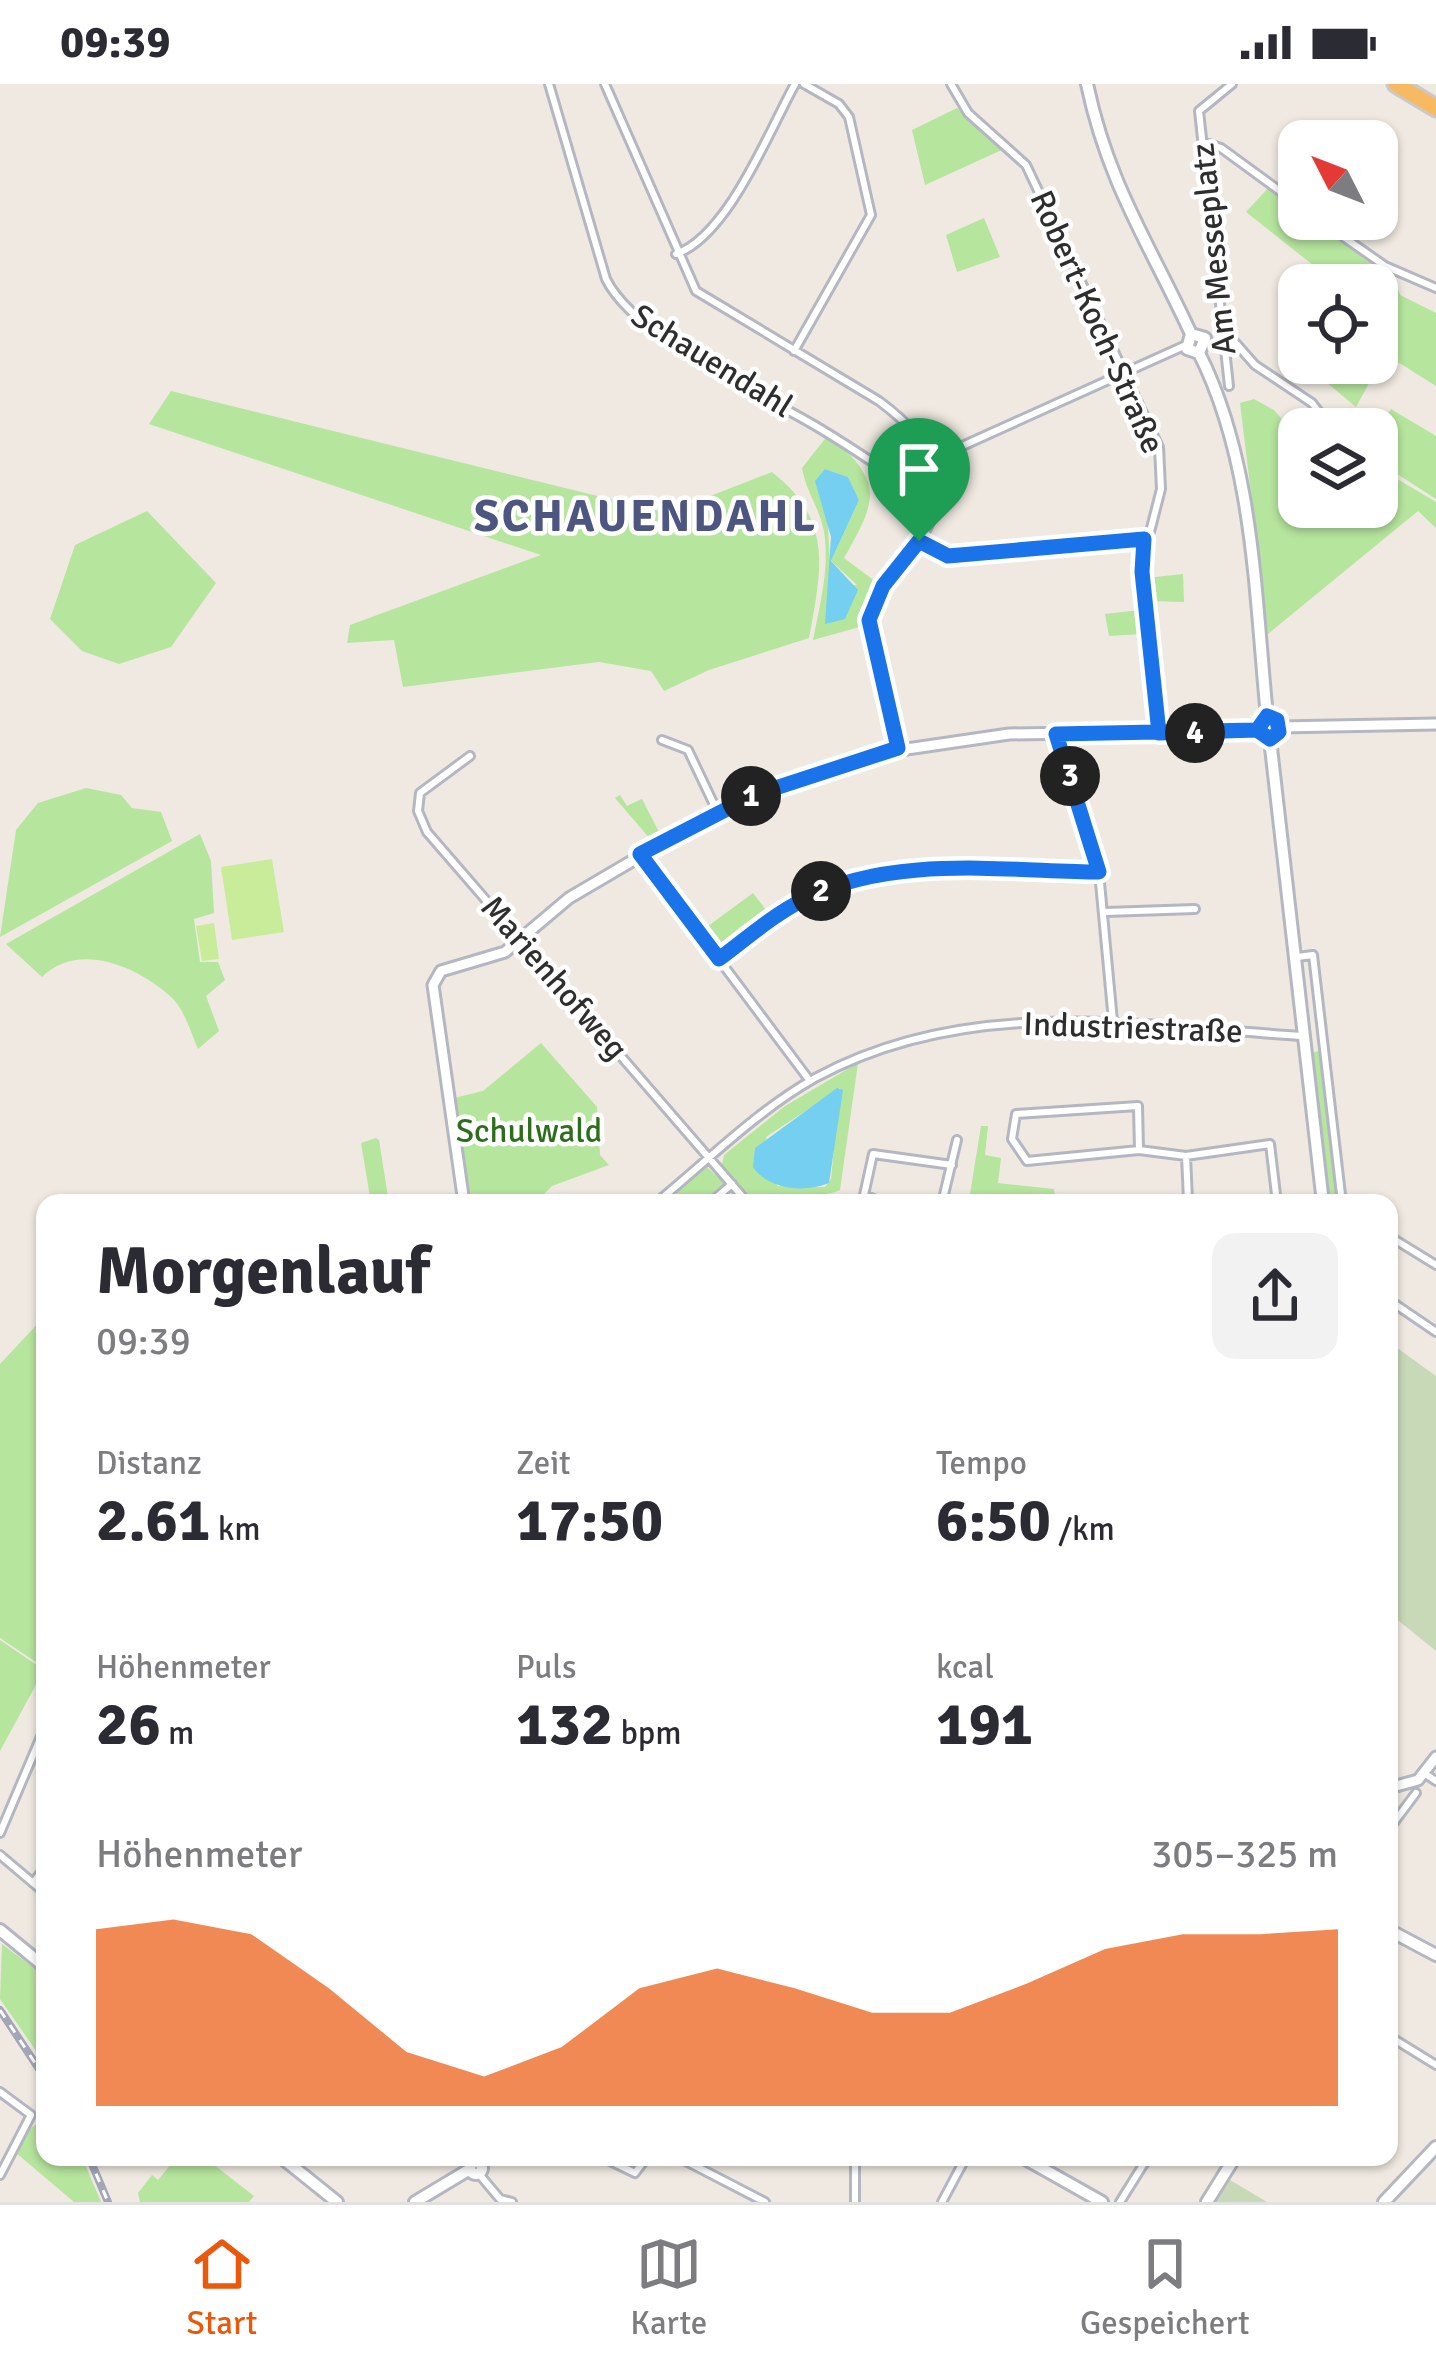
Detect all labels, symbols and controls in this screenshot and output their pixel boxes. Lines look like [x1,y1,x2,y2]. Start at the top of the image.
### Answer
text: 09:39 [60,15,170,70]
north arrow [1278,120,1398,240]
map controls [1278,120,1398,528]
street label: Am Messeplatz [1182,141,1246,357]
street label: Robert-Koch-Straße [1021,184,1173,460]
button: locate [1278,264,1398,384]
street label: Schauendahl [624,295,800,427]
button: layers [1278,408,1398,528]
pin [868,418,970,541]
icon: arrive [886,436,952,502]
district label: SCHAUENDAHL [474,489,818,544]
pin: 4 [1165,703,1225,763]
text: 4 [1186,712,1204,753]
pin: 3 [1040,746,1100,806]
text: 3 [1061,755,1079,796]
pin: 1 [721,766,781,826]
text: 1 [742,775,760,816]
pin: 2 [791,861,851,921]
text: 2 [812,870,830,911]
street label: Marienhofweg [472,888,636,1068]
street label: Industriestraße [1023,1004,1243,1052]
park label: Schulwald [456,1111,602,1152]
text: Morgenlauf [96,1231,430,1312]
button: share [1212,1233,1338,1359]
text: 09:39 [96,1317,191,1365]
text: Distanz [96,1443,202,1484]
text: Zeit [516,1443,571,1484]
text: Tempo [936,1443,1027,1484]
text: 2.61 [96,1484,210,1558]
text: 17:50 [516,1484,663,1558]
text: 6:50 [936,1484,1051,1558]
text: km [210,1509,261,1550]
text: /km [1051,1509,1115,1550]
text: Höhenmeter [96,1647,271,1688]
text: Puls [516,1647,576,1688]
text: kcal [936,1647,994,1688]
text: 26 [96,1688,161,1762]
text: 132 [516,1688,613,1762]
text: 191 [936,1688,1033,1762]
text: m [161,1713,194,1754]
text: bpm [613,1713,682,1754]
text: Höhenmeter [96,1830,302,1878]
text: 305–325 m [1151,1830,1338,1878]
tab: Start [186,2231,257,2344]
tab: Karte [630,2231,707,2344]
tab: Gespeichert [1080,2231,1250,2344]

